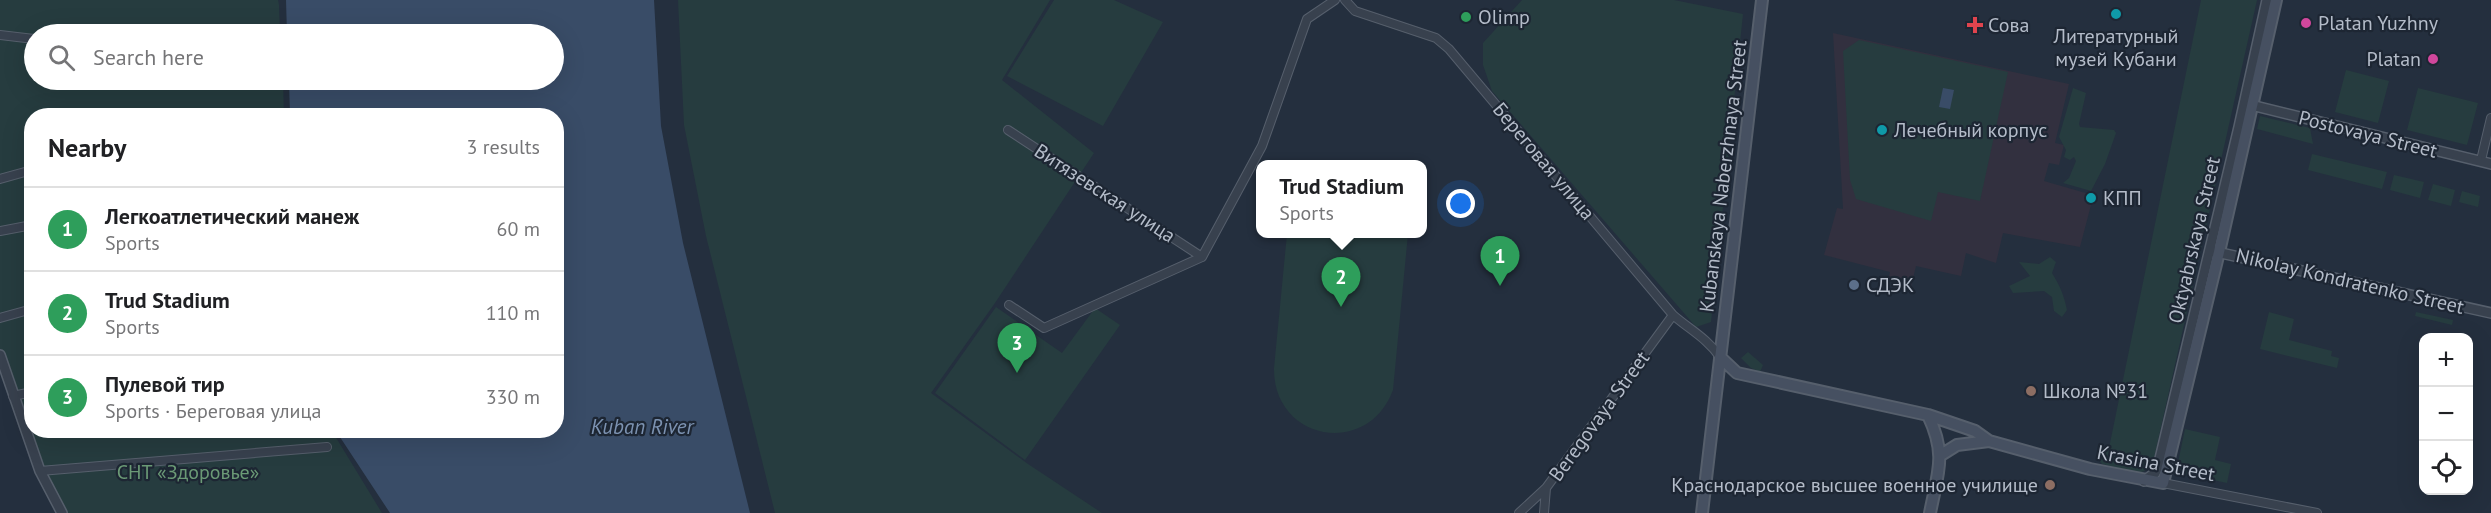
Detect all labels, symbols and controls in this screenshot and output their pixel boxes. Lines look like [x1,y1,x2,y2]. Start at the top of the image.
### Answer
place label: Olimp [1478,4,1530,30]
marker: Литературный музей Кубани [2109,7,2123,21]
marker: Olimp [1459,10,1473,24]
place label: Platan Yuzhny [2318,10,2439,36]
place label: Сова [1988,12,2029,38]
marker: Сова [1966,16,1984,34]
marker: Platan Yuzhny [2299,16,2313,30]
place label: Литературный музей Кубани [2053,23,2178,72]
search box [24,24,564,90]
street label: Kubanskaya Naberzhnaya Street [1693,38,1753,314]
icon: search [45,41,78,74]
text: Search here [93,43,204,71]
place label: Platan [2366,46,2421,72]
marker: Platan [2426,52,2440,66]
street label: Береговая улица [1487,97,1601,225]
street label: Postovaya Street [2296,104,2440,164]
place label: Лечебный корпус [1893,117,2047,143]
marker: Лечебный корпус [1875,123,1889,137]
text: Nearby [48,131,126,164]
text: 3 results [467,134,540,160]
street label: Витязевская улица [1029,138,1181,248]
street label: Oktyabrskaya Street [2162,154,2226,326]
popup [1256,160,1427,238]
text: Trud Stadium [1279,172,1404,200]
place label: КПП [2103,185,2142,211]
your location [1446,189,1475,218]
marker: КПП [2084,191,2098,205]
text: Sports [1279,200,1334,226]
text: Легкоатлетический манеж [105,202,359,230]
text: 1 [62,216,73,242]
text: 60 m [497,216,540,242]
text: Sports [105,230,160,256]
pin: 1 [1480,236,1520,286]
street label: Nikolay Kondratenko Street [2234,242,2467,320]
pin: 2 [1322,258,1360,307]
place label: СДЭК [1866,272,1914,298]
marker: СДЭК [1847,278,1861,292]
text: Trud Stadium [105,286,230,314]
text: 2 [62,300,73,326]
text: 110 m [486,300,540,326]
text: Sports [105,314,160,340]
pin: 3 [998,324,1036,373]
map controls [2419,333,2473,495]
button: + [2419,333,2473,387]
street label: Beregovaya Street [1543,345,1655,486]
text: Пулевой тир [105,370,225,398]
place label: Школа №31 [2043,378,2148,404]
text: 3 [62,384,73,410]
text: 330 m [486,384,540,410]
marker: Школа №31 [2024,384,2038,398]
button: − [2419,387,2473,441]
text: Sports · Береговая улица [105,398,321,424]
water label: Kuban River [591,413,695,440]
street label: Krasina Street [2095,439,2217,487]
button: locate [2419,441,2473,495]
park label: СНТ «Здоровье» [117,459,259,485]
place label: Краснодарское высшее военное училище [1671,472,2038,498]
marker: Краснодарское высшее военное училище [2043,478,2057,492]

